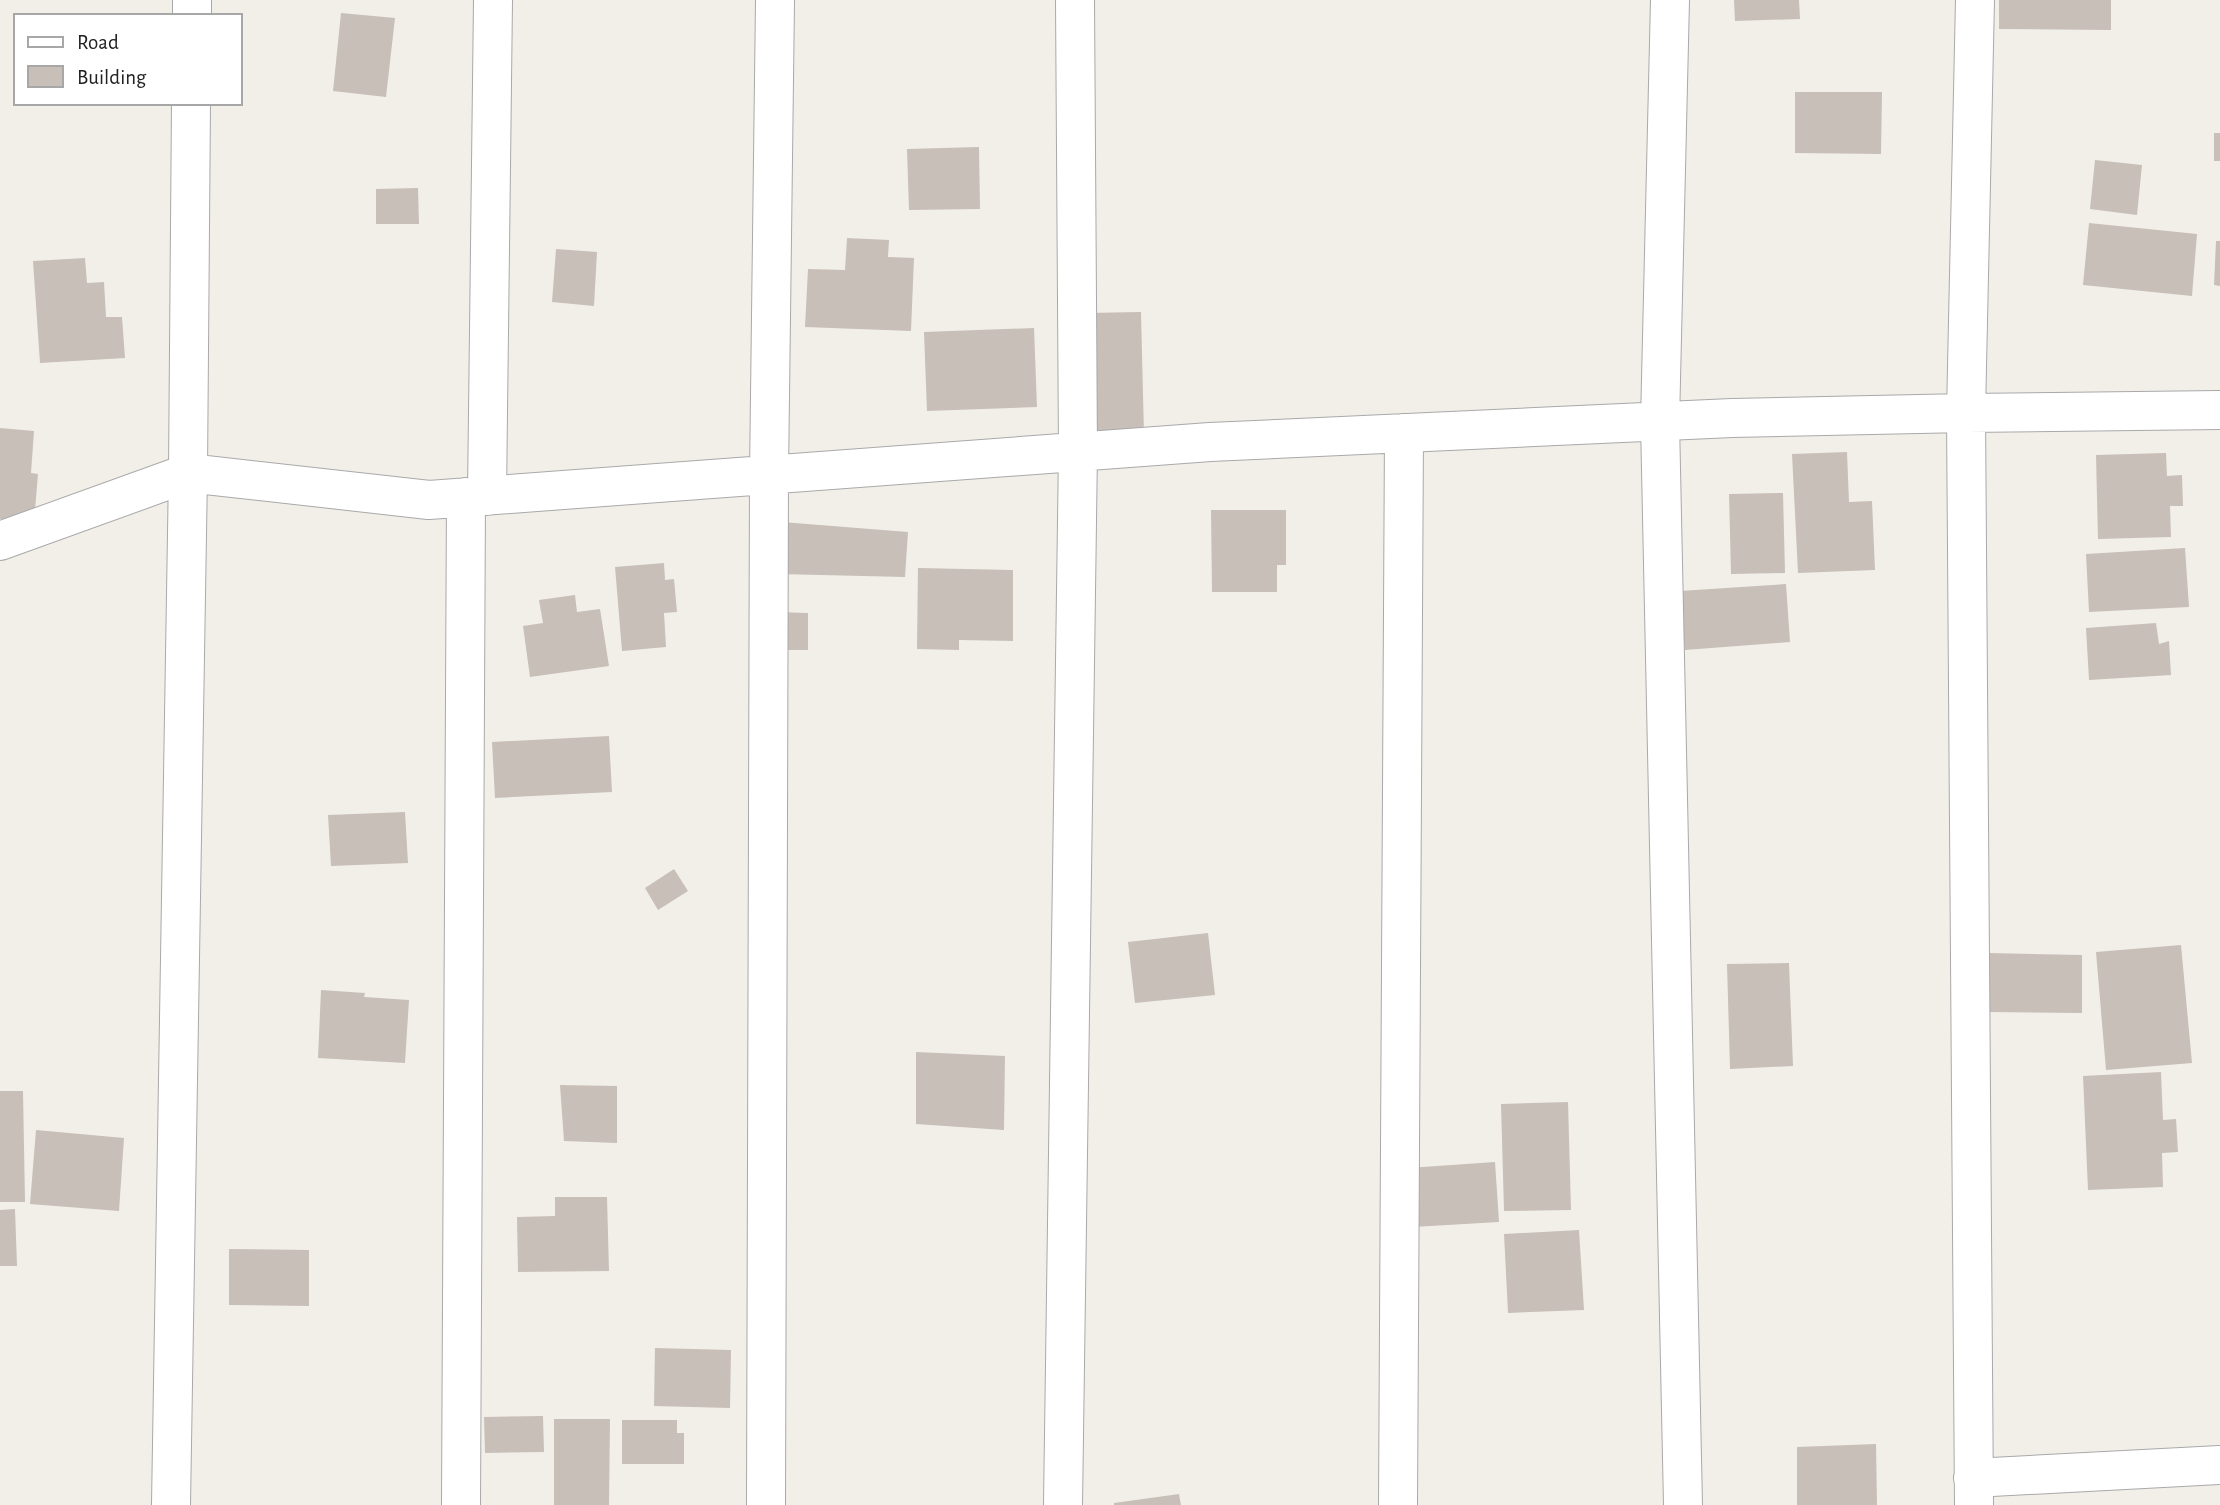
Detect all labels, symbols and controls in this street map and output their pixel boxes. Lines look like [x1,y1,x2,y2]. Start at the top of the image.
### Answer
legend [14,14,242,105]
text: Road [77,32,119,53]
text: Building [77,67,147,88]

